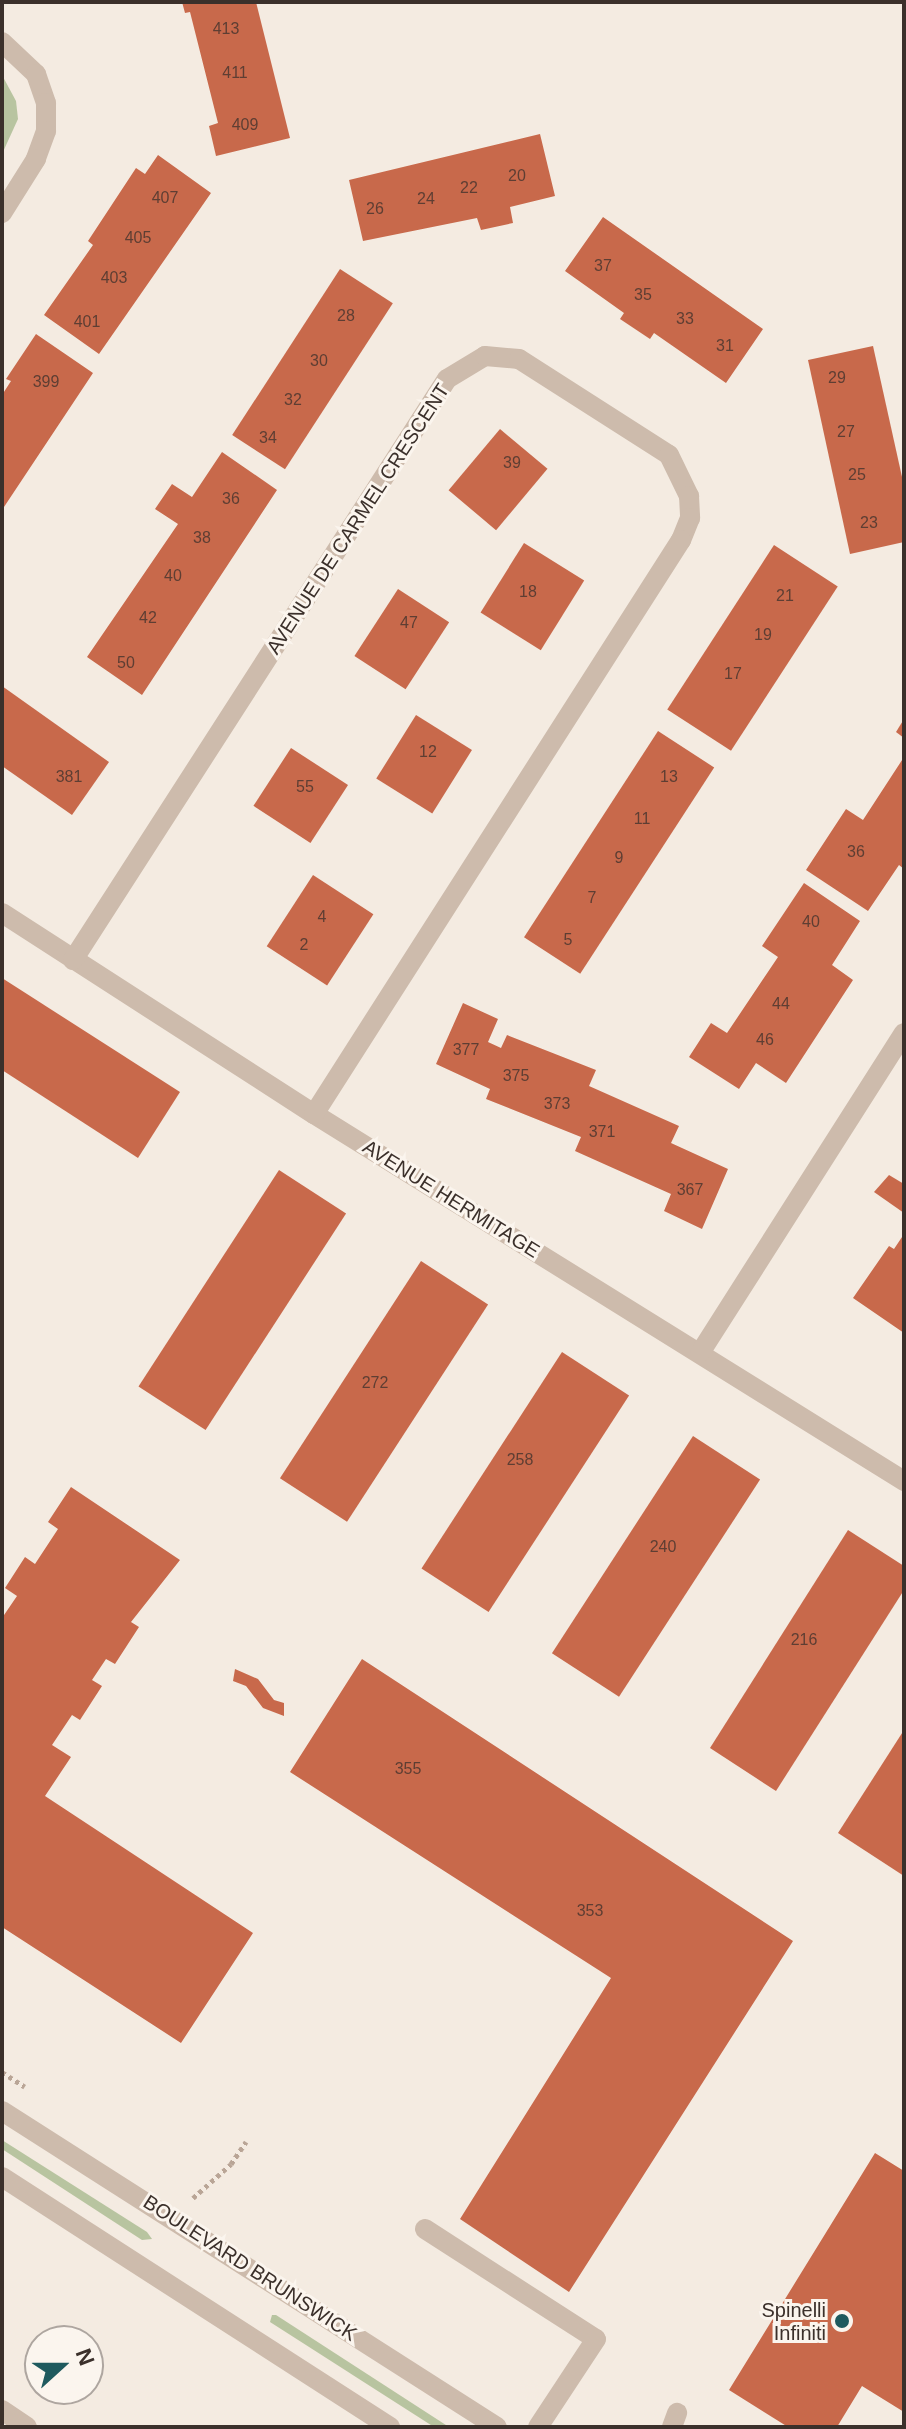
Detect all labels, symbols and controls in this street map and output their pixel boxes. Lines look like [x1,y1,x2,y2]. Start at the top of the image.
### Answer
house number: 413 [213,19,239,39]
house number: 411 [222,63,248,83]
house number: 409 [232,115,258,135]
house number: 20 [508,166,526,186]
house number: 22 [460,178,478,198]
house number: 407 [152,188,178,208]
house number: 24 [417,189,435,209]
house number: 26 [366,199,384,219]
house number: 405 [125,228,151,248]
house number: 37 [594,256,612,276]
house number: 403 [101,268,127,288]
house number: 35 [634,285,652,305]
house number: 28 [337,306,355,326]
house number: 33 [676,309,694,329]
house number: 401 [74,312,100,332]
house number: 31 [716,336,734,356]
house number: 30 [310,351,328,371]
house number: 29 [828,368,846,388]
house number: 399 [33,372,59,392]
street label: AVENUE DE CARMEL CRESCENT [261,379,455,659]
house number: 32 [284,390,302,410]
house number: 27 [837,422,855,442]
house number: 34 [259,428,277,448]
house number: 39 [503,453,521,473]
house number: 25 [848,465,866,485]
house number: 36 [222,489,240,509]
house number: 23 [860,513,878,533]
house number: 38 [193,528,211,548]
house number: 40 [164,566,182,586]
house number: 18 [519,582,537,602]
house number: 21 [776,586,794,606]
house number: 42 [139,608,157,628]
house number: 47 [400,613,418,633]
house number: 19 [754,625,772,645]
house number: 50 [117,653,135,673]
house number: 17 [724,664,742,684]
house number: 12 [419,742,437,762]
house number: 381 [56,767,82,787]
house number: 13 [660,767,678,787]
house number: 55 [296,777,314,797]
house number: 11 [634,809,650,829]
house number: 36 [847,842,865,862]
house number: 9 [615,848,623,868]
house number: 7 [588,888,596,908]
house number: 4 [318,907,326,927]
house number: 40 [802,912,820,932]
house number: 5 [564,930,572,950]
house number: 2 [300,935,308,955]
house number: 44 [772,994,790,1014]
house number: 46 [756,1030,774,1050]
house number: 377 [453,1040,479,1060]
house number: 375 [503,1066,529,1086]
house number: 373 [544,1094,570,1114]
house number: 371 [589,1122,615,1142]
street label: AVENUE HERMITAGE [358,1135,544,1263]
house number: 367 [677,1180,703,1200]
house number: 272 [362,1373,388,1393]
house number: 258 [507,1450,533,1470]
house number: 240 [650,1537,676,1557]
house number: 216 [791,1630,817,1650]
house number: 355 [395,1759,421,1779]
house number: 353 [577,1901,603,1921]
street label: BOULEVARD BRUNSWICK [139,2190,361,2346]
place label: Spinelli Infiniti [762,2298,826,2345]
marker: Spinelli Infiniti [833,2312,851,2330]
north arrow [24,2325,104,2405]
text: N [70,2345,100,2369]

